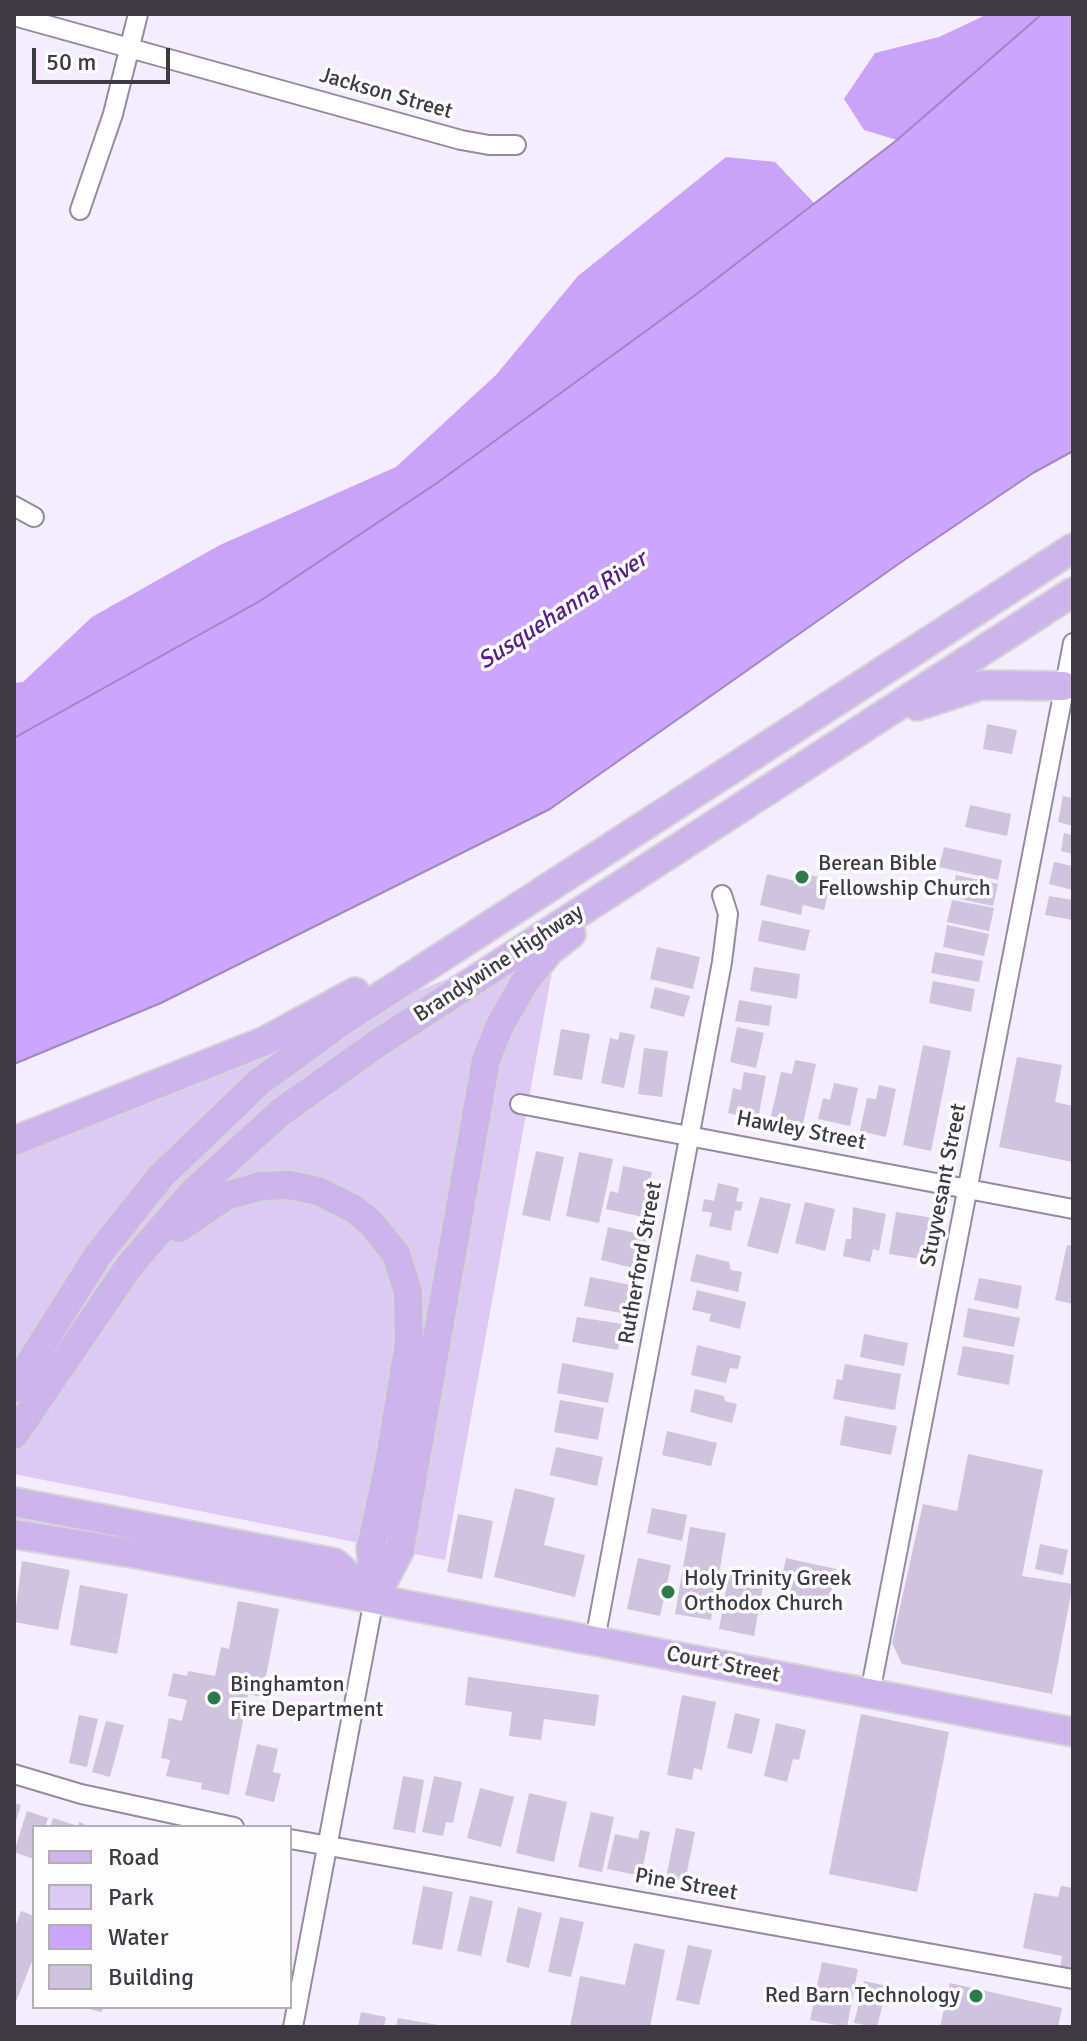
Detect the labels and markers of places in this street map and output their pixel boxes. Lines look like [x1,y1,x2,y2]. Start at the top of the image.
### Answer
place label: Berean Bible Fellowship Church [818,851,991,902]
marker: Berean Bible Fellowship Church [793,868,811,886]
place label: Holy Trinity Greek Orthodox Church [684,1566,851,1618]
marker: Holy Trinity Greek Orthodox Church [659,1583,677,1601]
place label: Binghamton Fire Department [230,1672,384,1724]
marker: Binghamton Fire Department [205,1689,223,1707]
place label: Red Barn Technology [765,1983,960,2009]
marker: Red Barn Technology [967,1987,985,2005]

